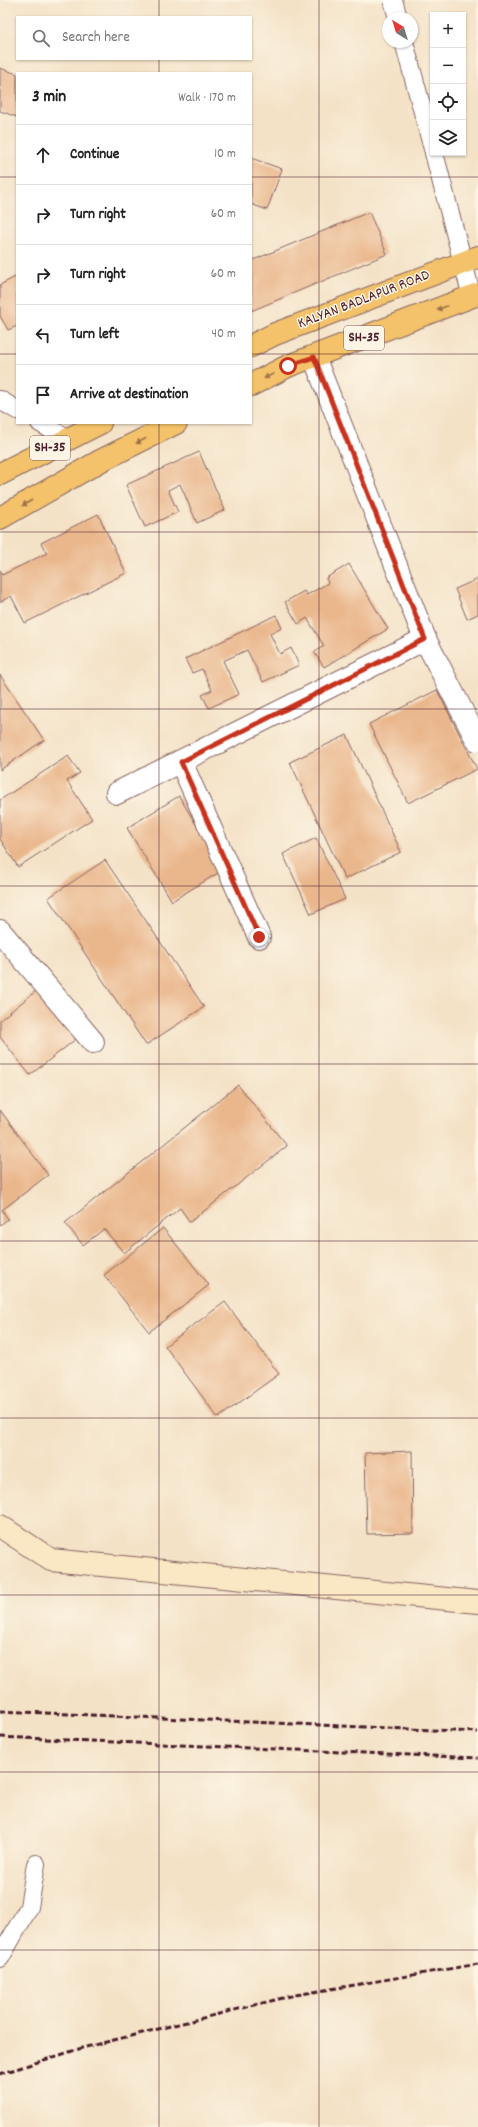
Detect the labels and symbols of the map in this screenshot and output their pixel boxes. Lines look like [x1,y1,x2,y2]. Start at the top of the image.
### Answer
north arrow [382,12,418,48]
street label: KALYAN BADLAPUR ROAD [295,265,433,335]
one-way arrow [435,306,447,312]
road number: SH-35 [344,326,384,350]
route start [279,357,297,375]
one-way arrow [263,373,274,379]
road number: SH-35 [30,436,70,460]
one-way arrow [135,437,147,444]
one-way arrow [21,499,33,506]
route end [250,928,268,946]

